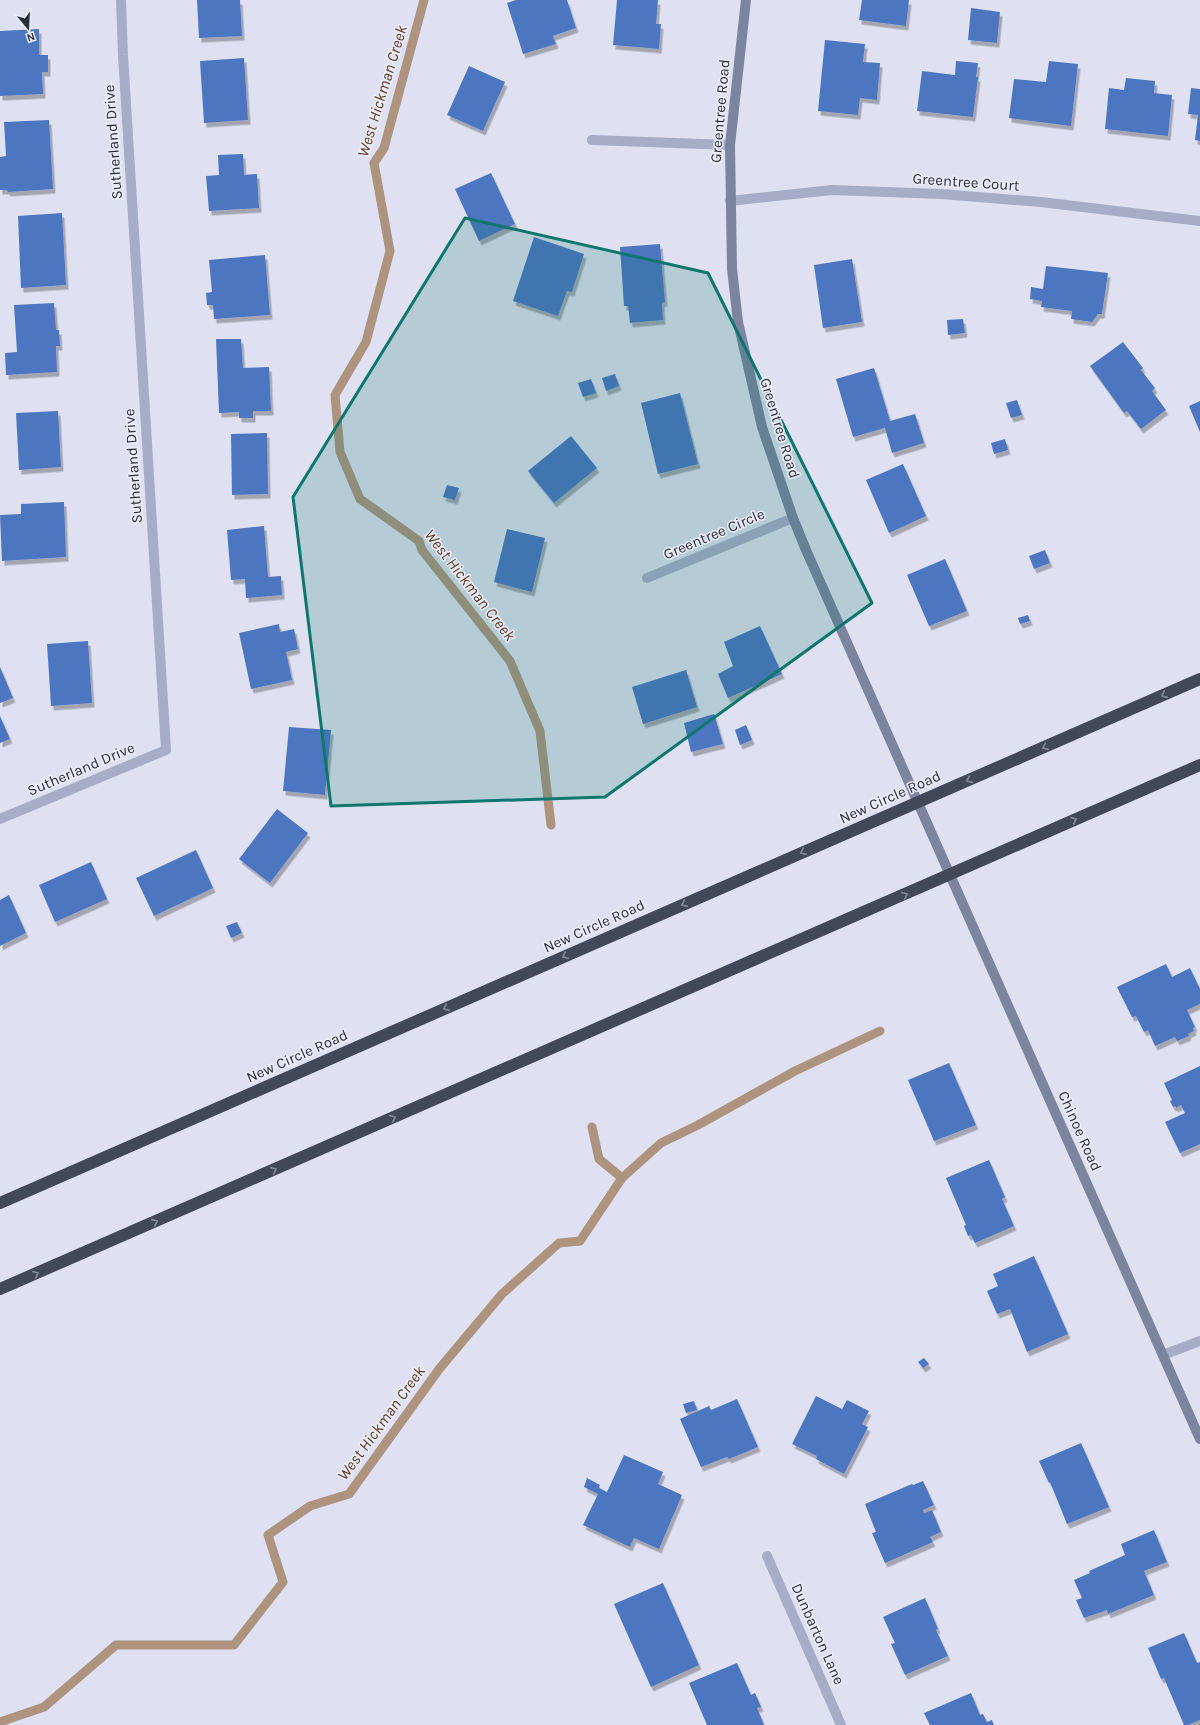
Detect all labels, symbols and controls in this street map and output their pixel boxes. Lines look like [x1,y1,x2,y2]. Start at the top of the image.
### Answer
north arrow [8,8,48,48]
water label: West Hickman Creek [353,22,411,159]
text: N [25,30,37,44]
street label: Greentree Road [706,58,734,164]
street label: Sutherland Drive [100,84,126,200]
street label: Greentree Court [912,169,1020,195]
street label: Greentree Road [756,376,804,480]
street label: Sutherland Drive [120,408,146,524]
street label: Greentree Circle [661,505,767,563]
water label: West Hickman Creek [420,525,520,645]
one-way arrow [1161,690,1168,698]
street label: Sutherland Drive [25,738,137,800]
one-way arrow [1042,742,1049,750]
street label: New Circle Road [836,767,944,827]
one-way arrow [966,775,973,783]
one-way arrow [1070,817,1077,825]
one-way arrow [800,847,808,855]
one-way arrow [901,891,908,899]
street label: New Circle Road [540,896,648,956]
one-way arrow [681,899,689,907]
one-way arrow [562,951,569,959]
one-way arrow [443,1004,450,1012]
street label: New Circle Road [243,1026,351,1086]
street label: Chinoe Road [1054,1088,1106,1174]
one-way arrow [390,1114,397,1122]
one-way arrow [270,1166,277,1174]
one-way arrow [151,1218,158,1226]
one-way arrow [32,1270,39,1278]
water label: West Hickman Creek [333,1361,429,1484]
street label: Dunbarton Lane [788,1581,848,1687]

